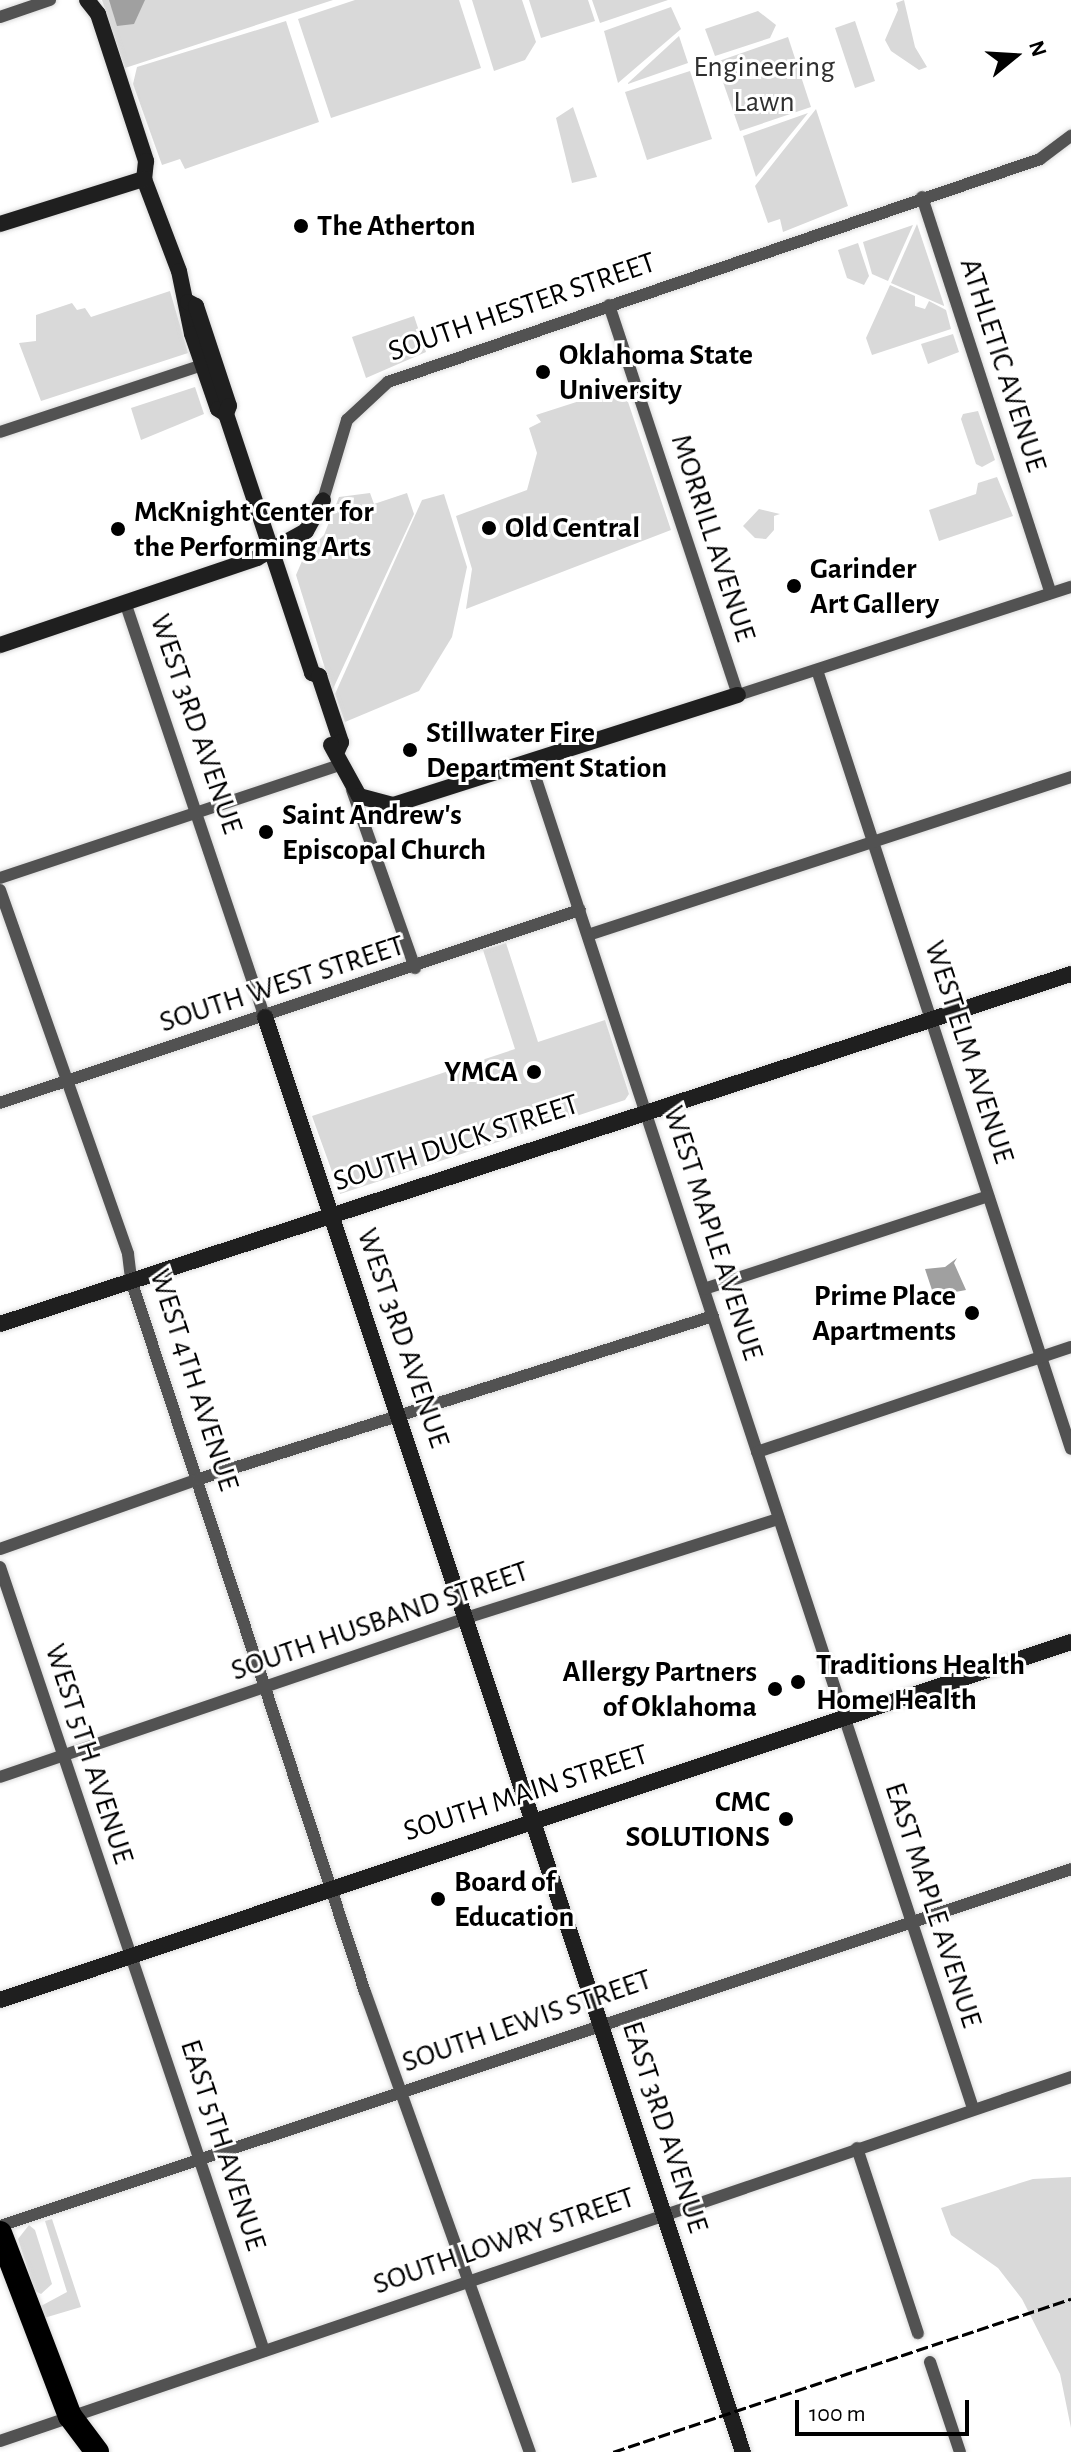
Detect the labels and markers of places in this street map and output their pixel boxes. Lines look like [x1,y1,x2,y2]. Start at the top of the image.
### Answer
place label: The Atherton [317,208,476,244]
marker: The Atherton [292,217,310,235]
place label: Oklahoma State University [559,337,753,408]
marker: Oklahoma State University [534,363,552,381]
place label: McKnight Center for the Performing Arts [134,494,374,564]
place label: Old Central [505,510,640,546]
marker: Old Central [480,519,498,537]
marker: McKnight Center for the Performing Arts [109,520,127,538]
place label: Garinder Art Gallery [810,551,939,622]
marker: Garinder Art Gallery [785,577,803,595]
place label: Stillwater Fire Department Station [426,715,667,786]
marker: Stillwater Fire Department Station [401,741,419,759]
place label: Saint Andrew's Episcopal Church [282,797,486,868]
marker: Saint Andrew's Episcopal Church [257,823,275,841]
place label: YMCA [444,1054,518,1090]
marker: YMCA [525,1063,543,1081]
place label: Prime Place Apartments [812,1278,956,1348]
marker: Prime Place Apartments [963,1304,981,1322]
place label: Traditions Health Home Health [816,1647,1025,1718]
place label: Allergy Partners of Oklahoma [562,1654,757,1724]
marker: Traditions Health Home Health [787,1671,809,1693]
marker: Allergy Partners of Oklahoma [764,1678,786,1700]
place label: CMC SOLUTIONS [626,1784,770,1854]
marker: CMC SOLUTIONS [777,1810,795,1828]
place label: Board of Education [454,1864,574,1934]
marker: Board of Education [429,1890,447,1908]

